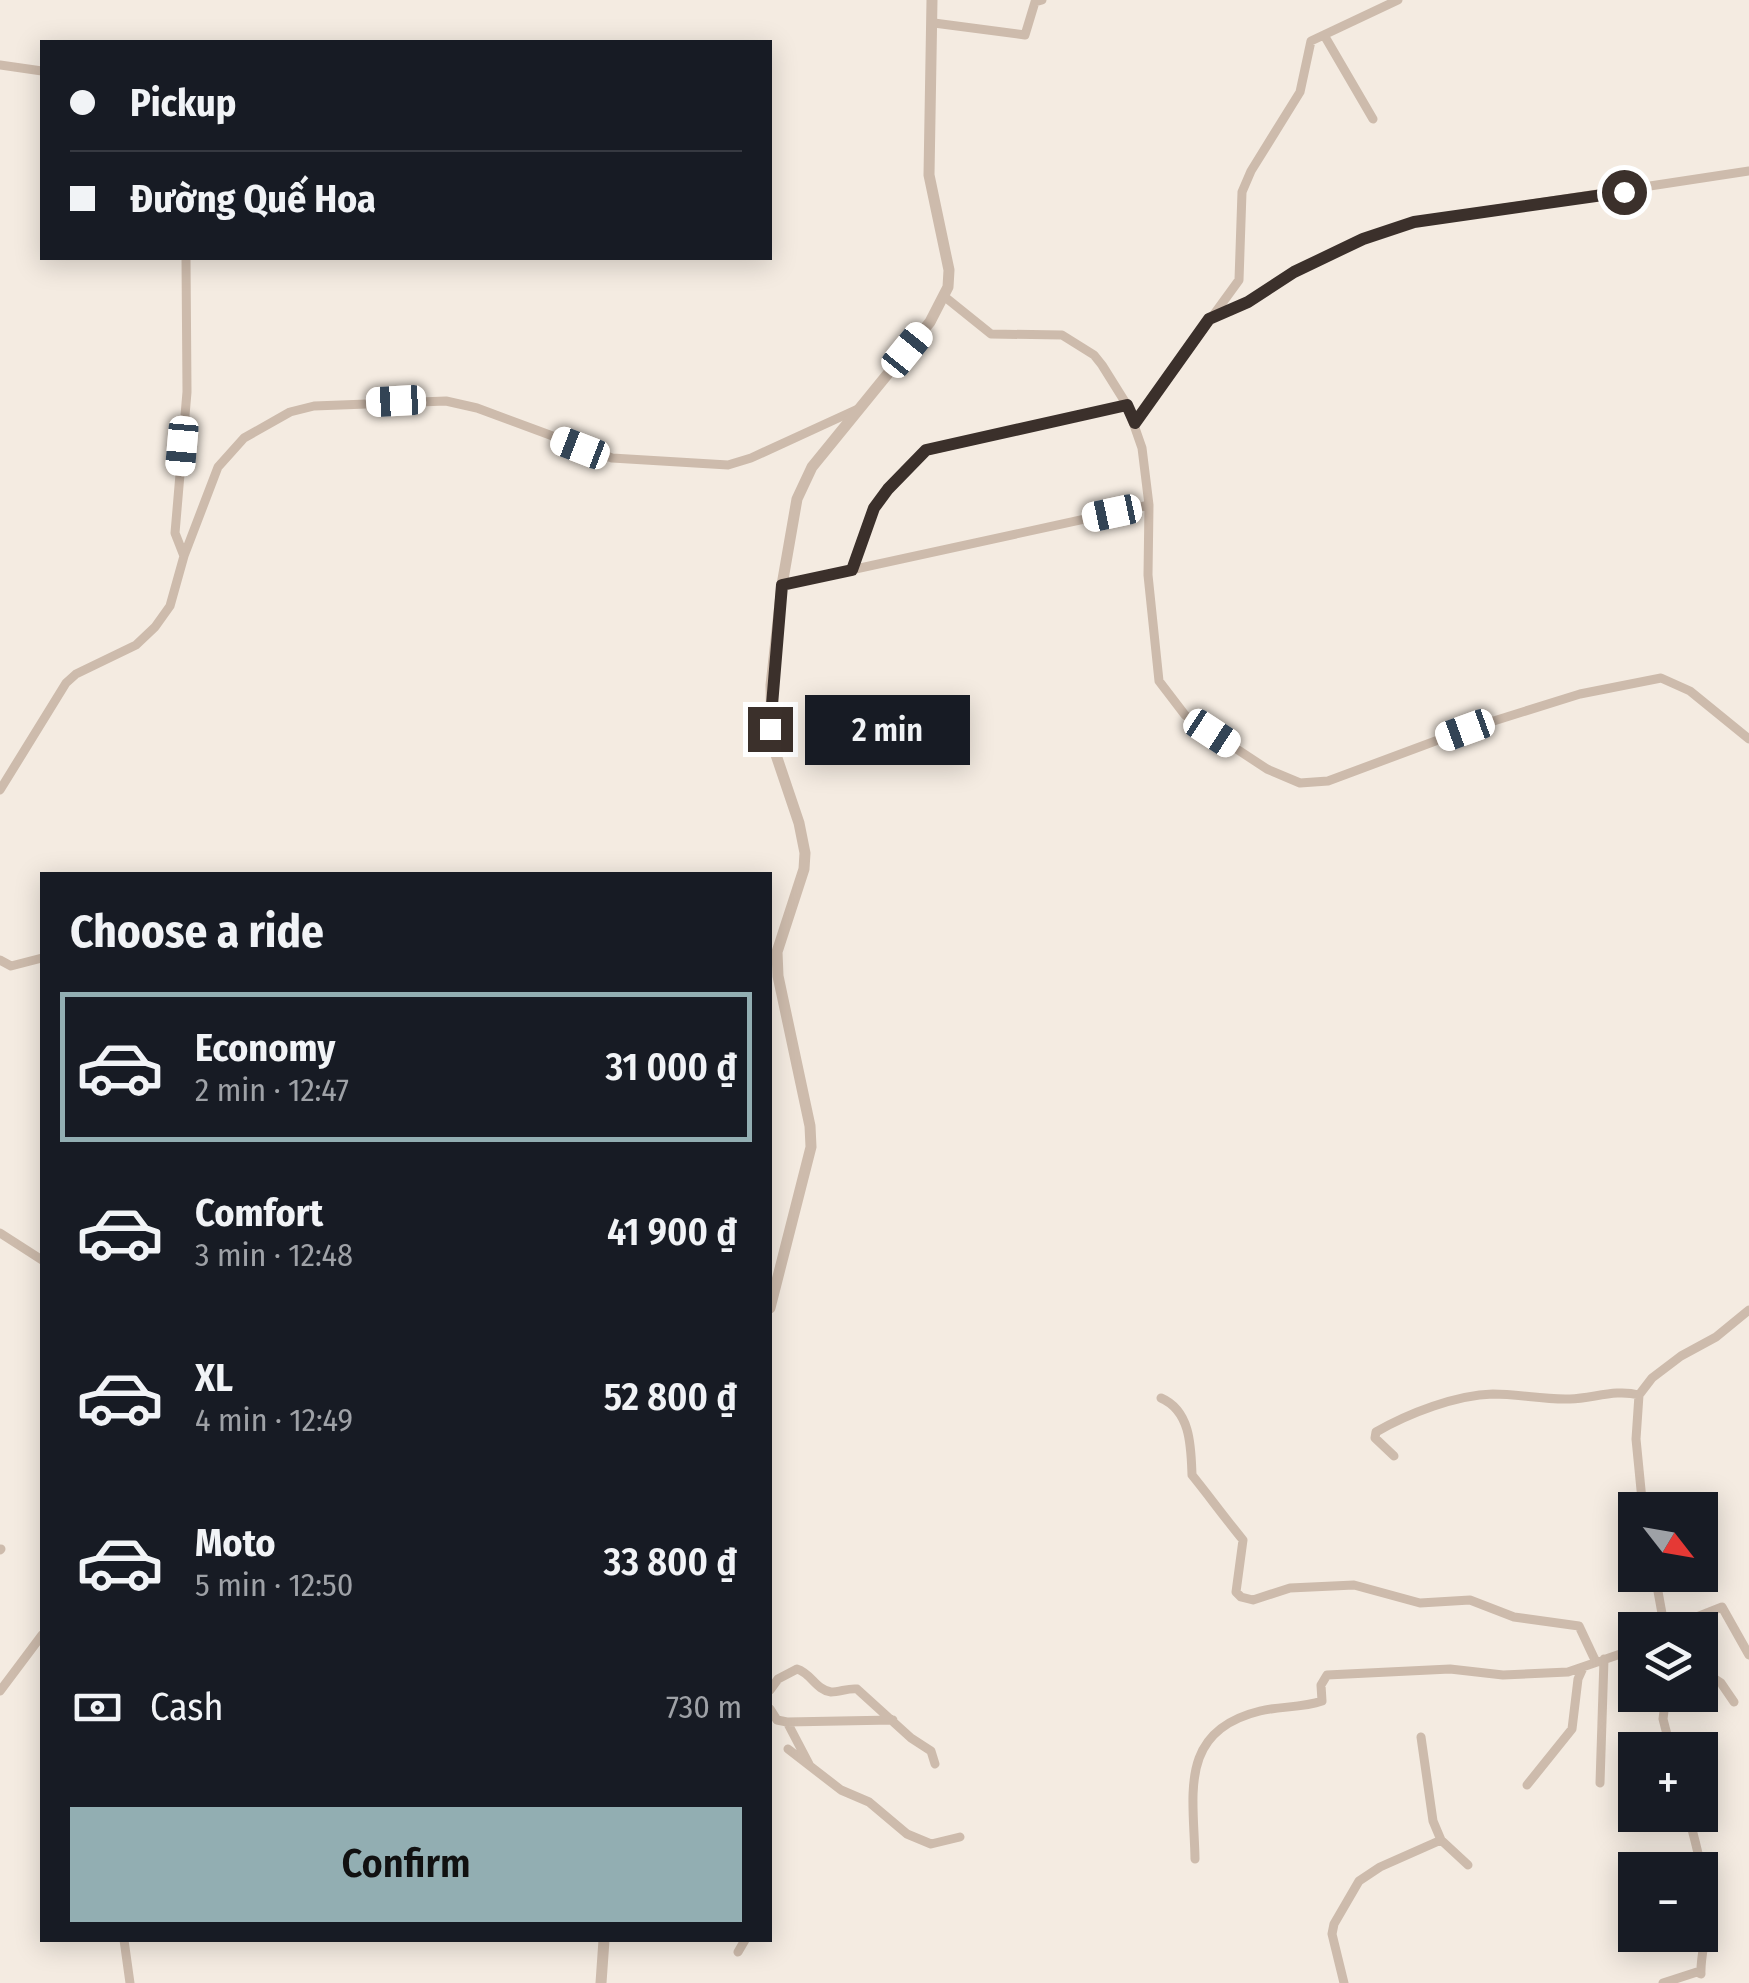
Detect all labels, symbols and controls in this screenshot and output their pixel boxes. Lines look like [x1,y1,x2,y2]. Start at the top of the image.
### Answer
text: Pickup [130,80,236,126]
route start [1602,170,1647,215]
text: Đường Quế Hoa [130,176,376,222]
car [876,317,938,383]
car [365,384,427,418]
car [164,415,200,477]
car [547,423,613,473]
car [1080,492,1144,534]
callout: 2 min [805,694,970,764]
car [1179,704,1245,762]
car [1432,706,1498,754]
route end [748,707,793,752]
text: 2 min [852,711,923,749]
text: Choose a ride [70,905,324,959]
icon: car [75,1022,165,1112]
text: Economy [195,1025,335,1071]
text: 31 000 ₫ [606,1044,737,1090]
text: 2 min · 12:47 [195,1071,349,1109]
icon: car [75,1187,165,1277]
text: Comfort [195,1190,323,1236]
text: 41 900 ₫ [607,1209,737,1255]
text: 3 min · 12:48 [195,1236,353,1274]
icon: car [75,1352,165,1442]
text: XL [195,1355,233,1401]
text: 52 800 ₫ [604,1374,737,1420]
text: 4 min · 12:49 [195,1401,353,1439]
north arrow [1618,1492,1718,1592]
map controls [1618,1492,1718,1952]
icon: car [75,1517,165,1607]
text: Moto [195,1520,276,1566]
text: 33 800 ₫ [603,1539,737,1585]
text: 5 min · 12:50 [195,1566,353,1604]
button: layers [1618,1612,1718,1712]
icon: cash [70,1680,125,1735]
text: Cash [150,1684,224,1730]
text: 730 m [666,1688,742,1726]
button: + [1618,1732,1718,1832]
button: Confirm [70,1807,742,1922]
button: − [1618,1852,1718,1952]

